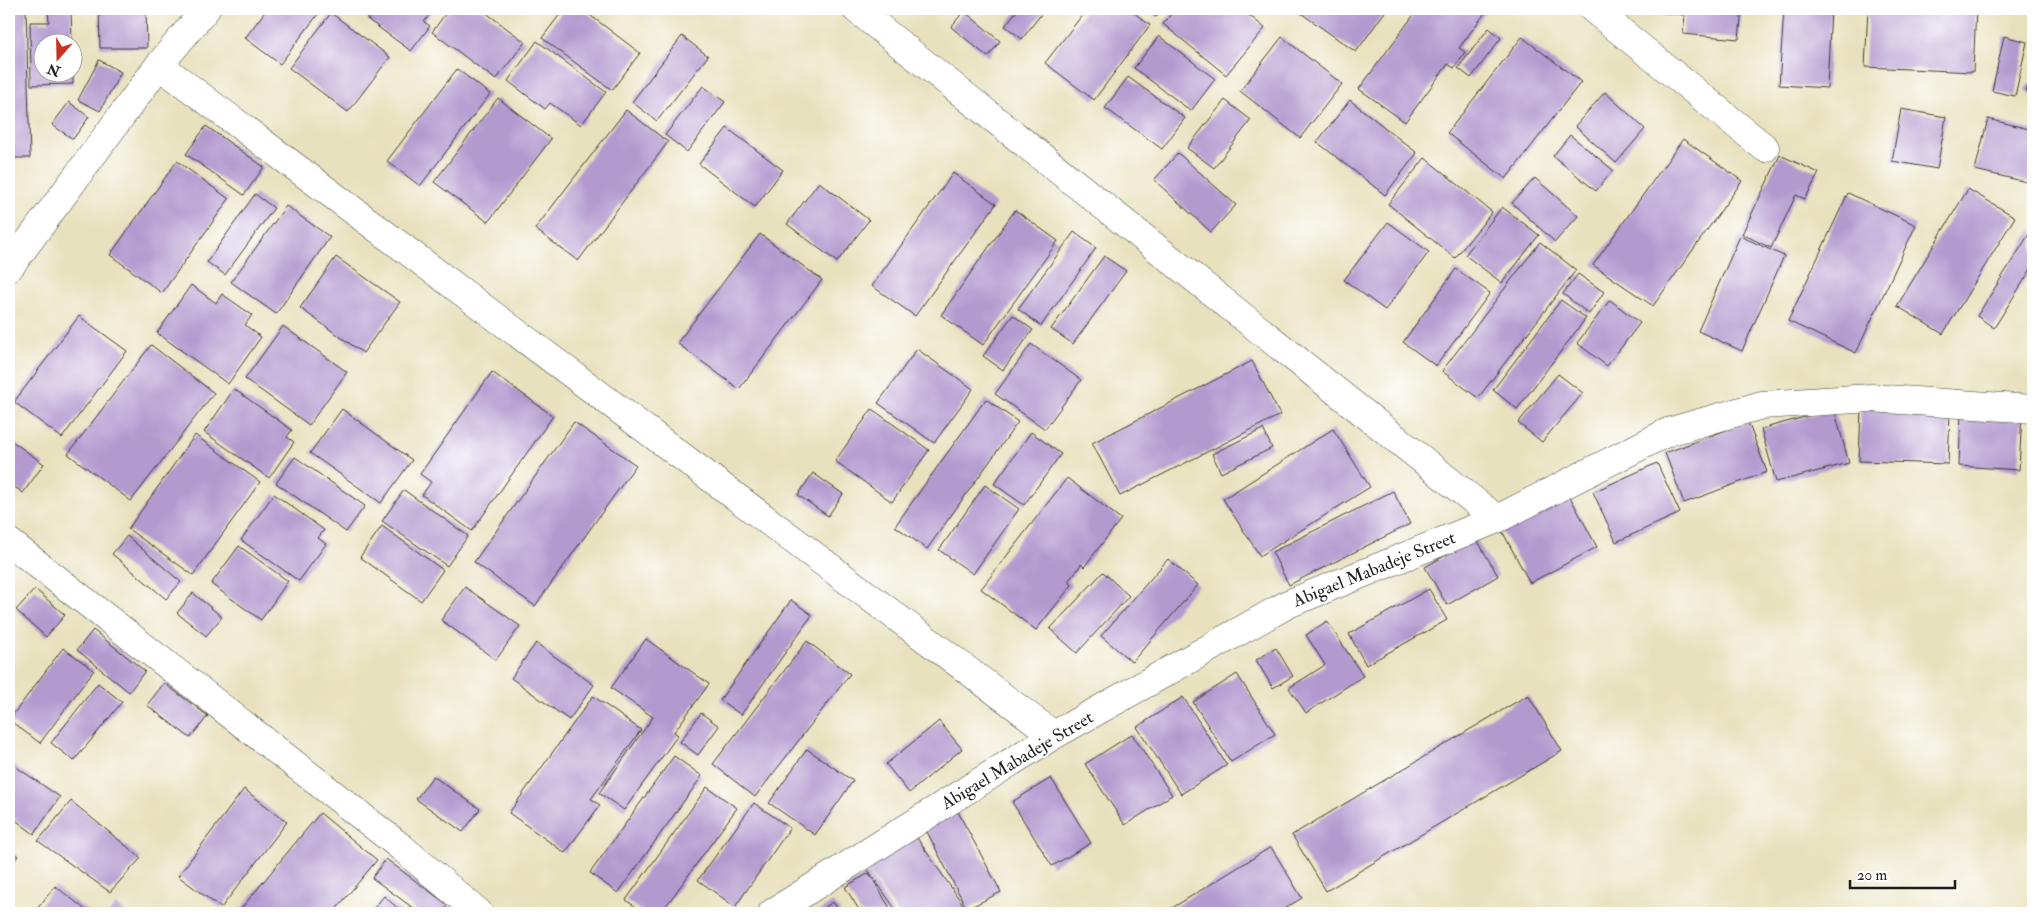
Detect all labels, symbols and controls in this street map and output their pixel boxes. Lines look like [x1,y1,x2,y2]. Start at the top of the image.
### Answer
north arrow [32,32,82,82]
text: N [44,59,63,80]
street label: Abigael Mabadeje Street [1289,526,1459,613]
street label: Abigael Mabadeje Street [936,706,1098,815]
scale bar [1850,857,1954,889]
text: 20 m [1857,866,1887,885]

